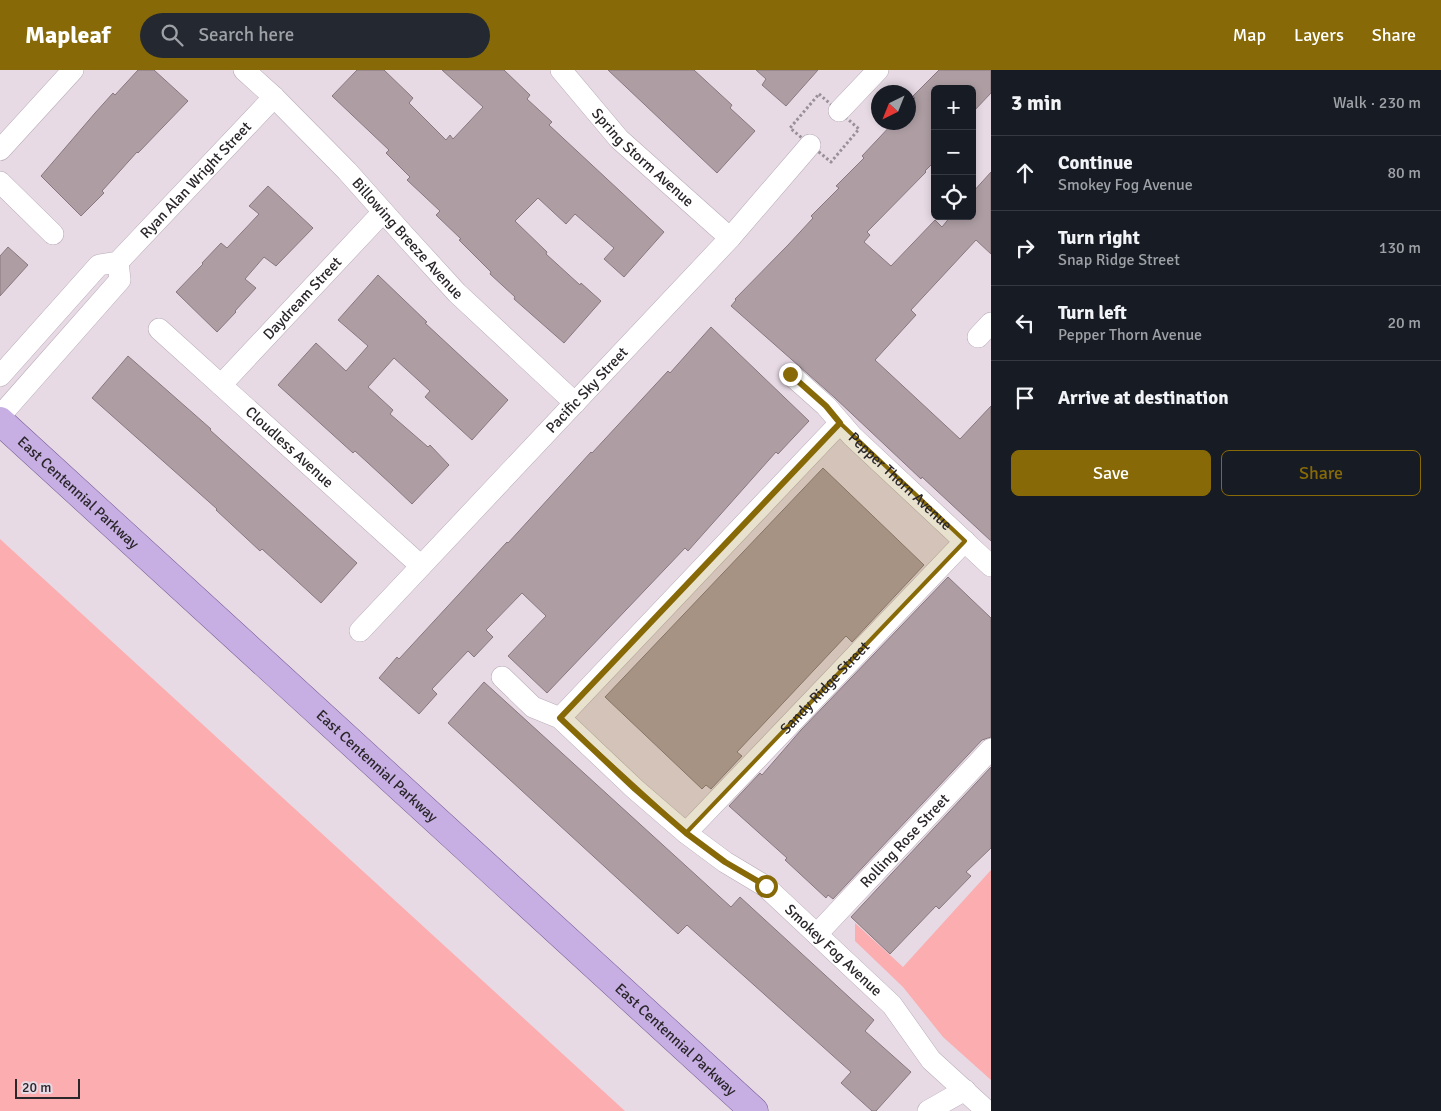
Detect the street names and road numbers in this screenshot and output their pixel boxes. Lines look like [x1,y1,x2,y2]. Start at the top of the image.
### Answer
street label: Spring Storm Avenue [588,105,698,210]
street label: Ryan Alan Wright Street [136,118,255,242]
street label: Billowing Breeze Avenue [348,174,467,303]
street label: Daydream Street [259,253,345,343]
street label: Pacific Sky Street [542,343,632,437]
street label: Cloudless Avenue [242,403,337,491]
street label: Pepper Thorn Avenue [845,428,956,534]
street label: East Centennial Parkway [14,433,143,553]
street label: Sandy Ridge Street [776,638,873,738]
street label: East Centennial Parkway [313,706,441,826]
street label: Rolling Rose Street [856,790,953,891]
street label: Smokey Fog Avenue [781,900,886,1000]
street label: East Centennial Parkway [611,979,740,1099]

